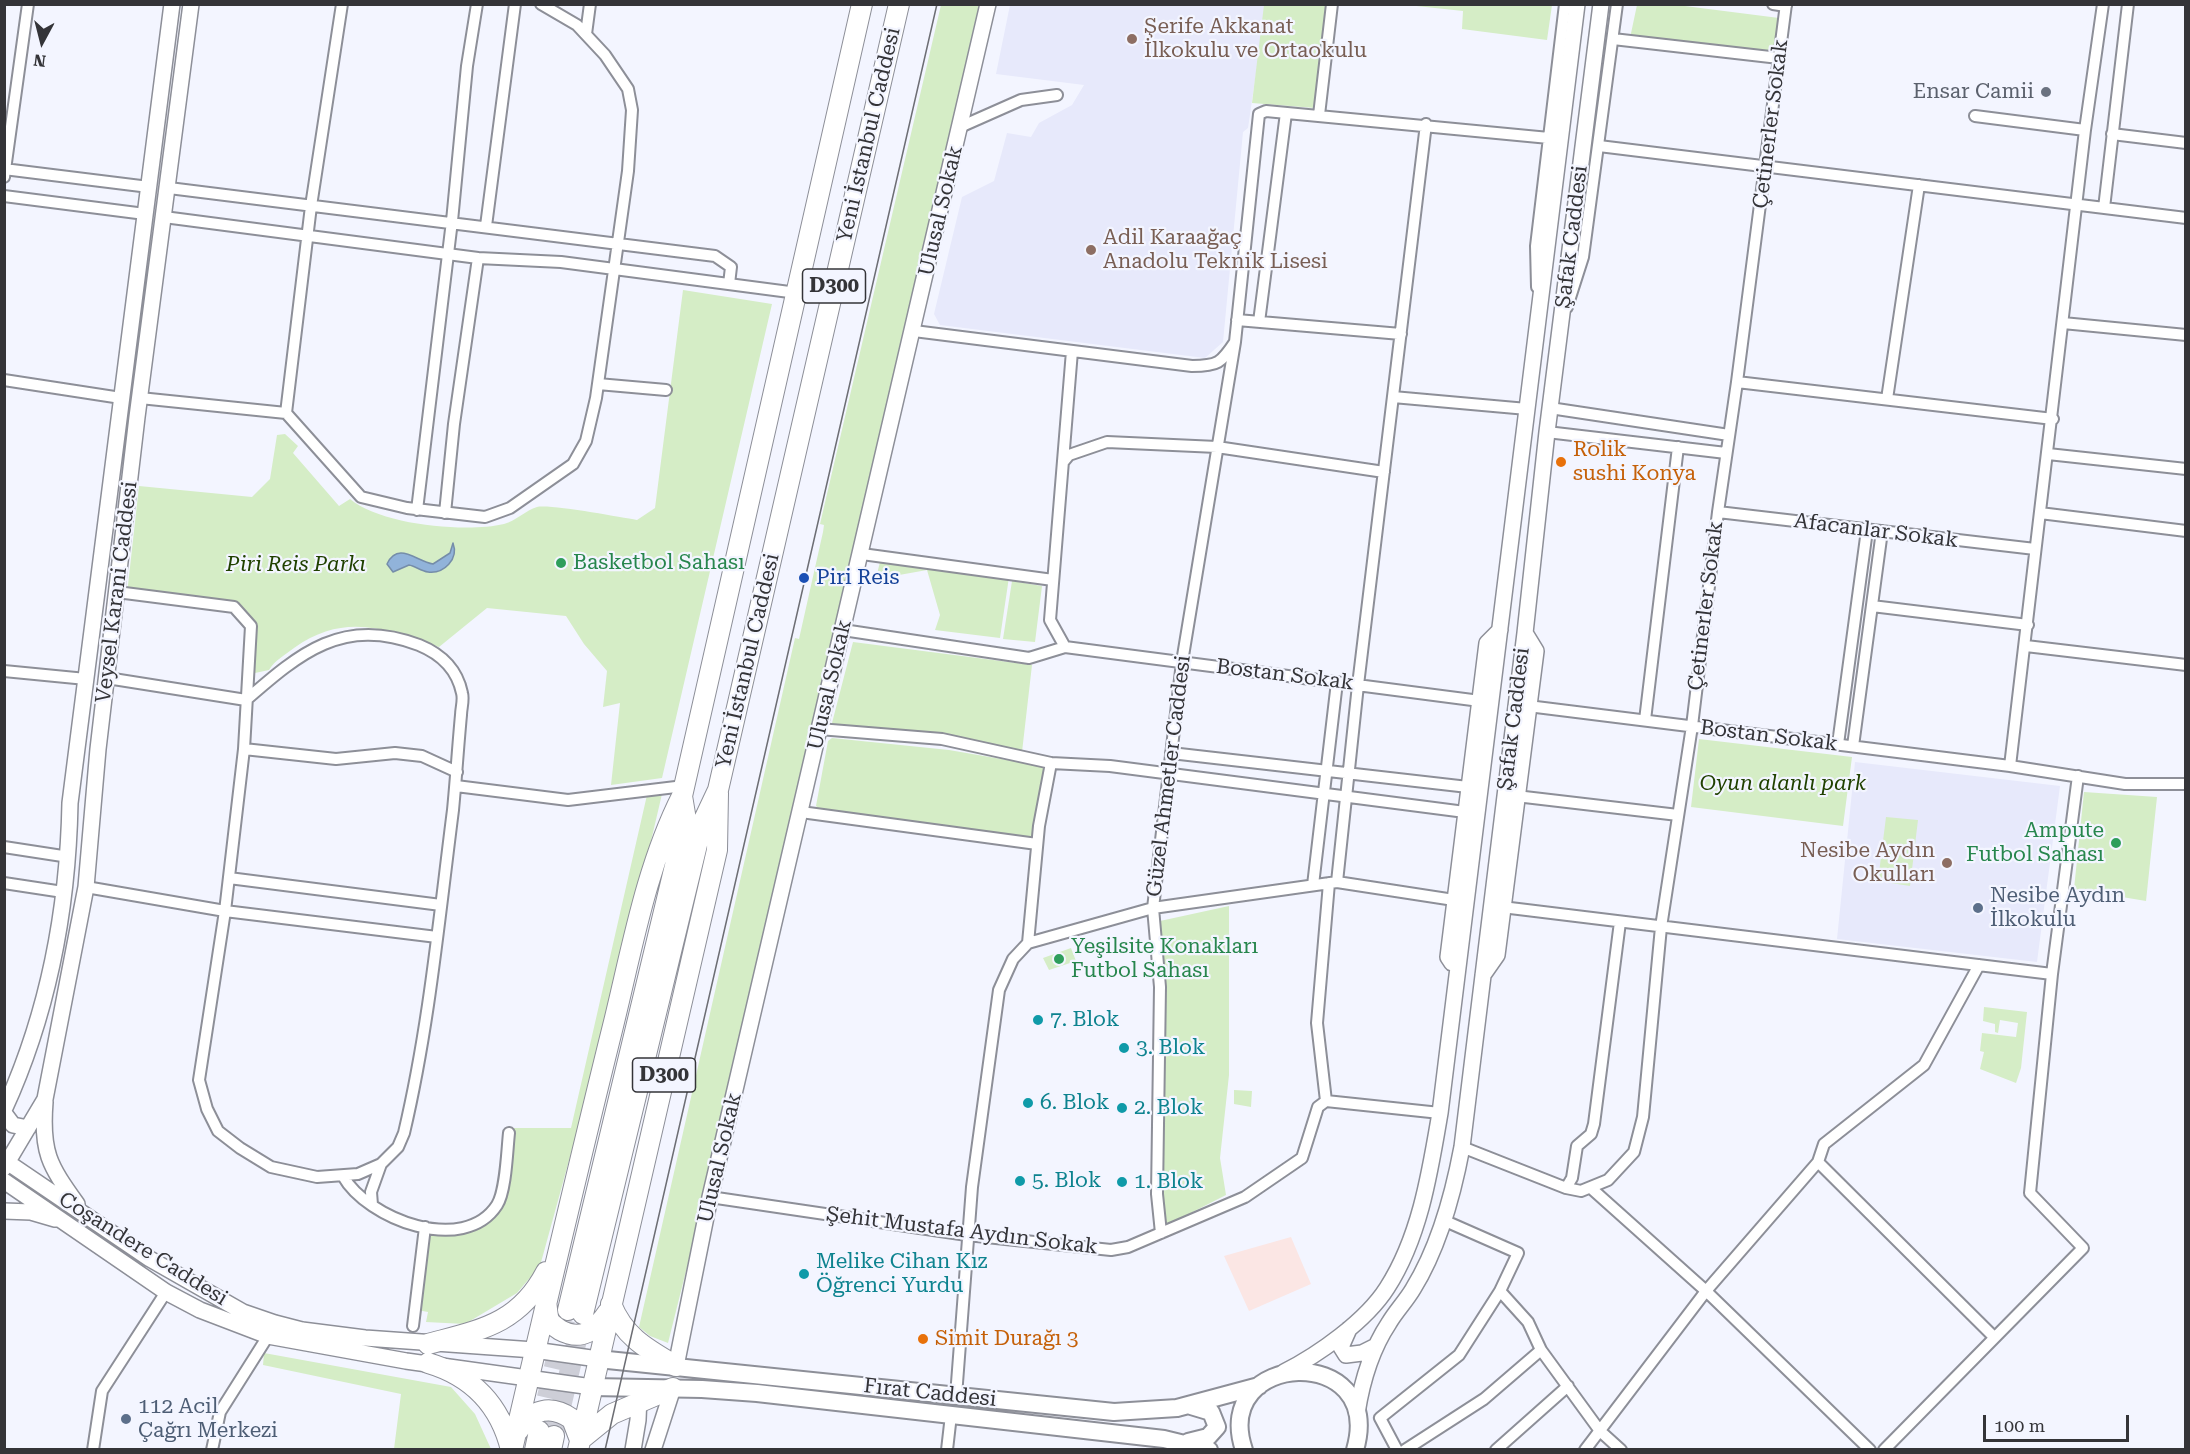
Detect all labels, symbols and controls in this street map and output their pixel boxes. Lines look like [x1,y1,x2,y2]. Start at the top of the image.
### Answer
north arrow [12,12,72,72]
place label: Şerife Akkanat İlkokulu ve Ortaokulu [1144,14,1367,64]
street label: Yeni İstanbul Caddesi [832,25,906,245]
marker: Şerife Akkanat İlkokulu ve Ortaokulu [1125,32,1139,46]
street label: Çetinerler Sokak [1748,38,1794,210]
text: N [32,50,47,71]
place label: Ensar Camii [1913,79,2034,105]
marker: Ensar Camii [2039,85,2053,99]
street label: Ulusal Sokak [914,143,968,279]
street label: Şafak Caddesi [1551,164,1593,310]
place label: Adil Karaağaç Anadolu Teknik Lisesi [1103,225,1328,275]
marker: Adil Karaağaç Anadolu Teknik Lisesi [1084,243,1098,257]
road number: D300 [802,269,866,303]
place label: Rolik sushi Konya [1573,437,1696,487]
marker: Rolik sushi Konya [1554,455,1568,469]
street label: Veysel Karani Caddesi [91,480,143,704]
street label: Afacanlar Sokak [1792,508,1960,554]
street label: Çetinerler Sokak [1683,520,1729,692]
place label: Basketbol Sahası [573,550,745,576]
street label: Yeni İstanbul Caddesi [711,551,785,771]
park label: Piri Reis Parkı [226,552,366,578]
marker: Basketbol Sahası [554,556,568,570]
place label: Piri Reis [816,565,899,591]
marker: Piri Reis [797,571,811,585]
street label: Ulusal Sokak [803,617,857,753]
street label: Şafak Caddesi [1493,646,1535,792]
street label: Güzel Ahmetler Caddesi [1142,654,1196,898]
street label: Bostan Sokak [1215,654,1355,696]
street label: Bostan Sokak [1699,715,1839,757]
park label: Oyun alanlı park [1700,771,1866,797]
place label: Ampute Futbol Sahası [1966,818,2104,868]
marker: Ampute Futbol Sahası [2109,836,2123,850]
place label: Nesibe Aydın Okulları [1800,838,1935,888]
marker: Nesibe Aydın Okulları [1940,856,1954,870]
place label: Nesibe Aydın İlkokulu [1990,883,2125,933]
marker: Nesibe Aydın İlkokulu [1971,901,1985,915]
place label: Yeşilsite Konakları Futbol Sahası [1071,934,1258,984]
marker: Yeşilsite Konakları Futbol Sahası [1052,952,1066,966]
place label: 7. Blok [1050,1007,1119,1033]
marker: 7. Blok [1031,1013,1045,1027]
place label: 3. Blok [1136,1035,1205,1061]
marker: 3. Blok [1117,1041,1131,1055]
road number: D300 [632,1058,696,1092]
street label: Ulusal Sokak [693,1090,747,1226]
place label: 6. Blok [1040,1090,1109,1116]
place label: 2. Blok [1134,1095,1203,1121]
marker: 6. Blok [1021,1096,1035,1110]
marker: 2. Blok [1115,1101,1129,1115]
place label: 5. Blok [1032,1168,1101,1194]
place label: 1. Blok [1134,1169,1203,1195]
marker: 5. Blok [1013,1174,1027,1188]
marker: 1. Blok [1115,1175,1129,1189]
street label: Coşandere Caddesi [54,1187,232,1311]
street label: Şehit Mustafa Aydın Sokak [825,1202,1099,1260]
place label: Melike Cihan Kız Öğrenci Yurdu [816,1249,987,1299]
marker: Melike Cihan Kız Öğrenci Yurdu [797,1267,811,1281]
place label: Simit Durağı 3 [935,1326,1079,1352]
marker: Simit Durağı 3 [916,1332,930,1346]
street label: Fırat Caddesi [862,1373,998,1413]
place label: 112 Acil Çağrı Merkezi [138,1394,278,1444]
scale bar [1986,1403,2132,1441]
marker: 112 Acil Çağrı Merkezi [119,1412,133,1426]
text: 100 m [1994,1415,2045,1436]

